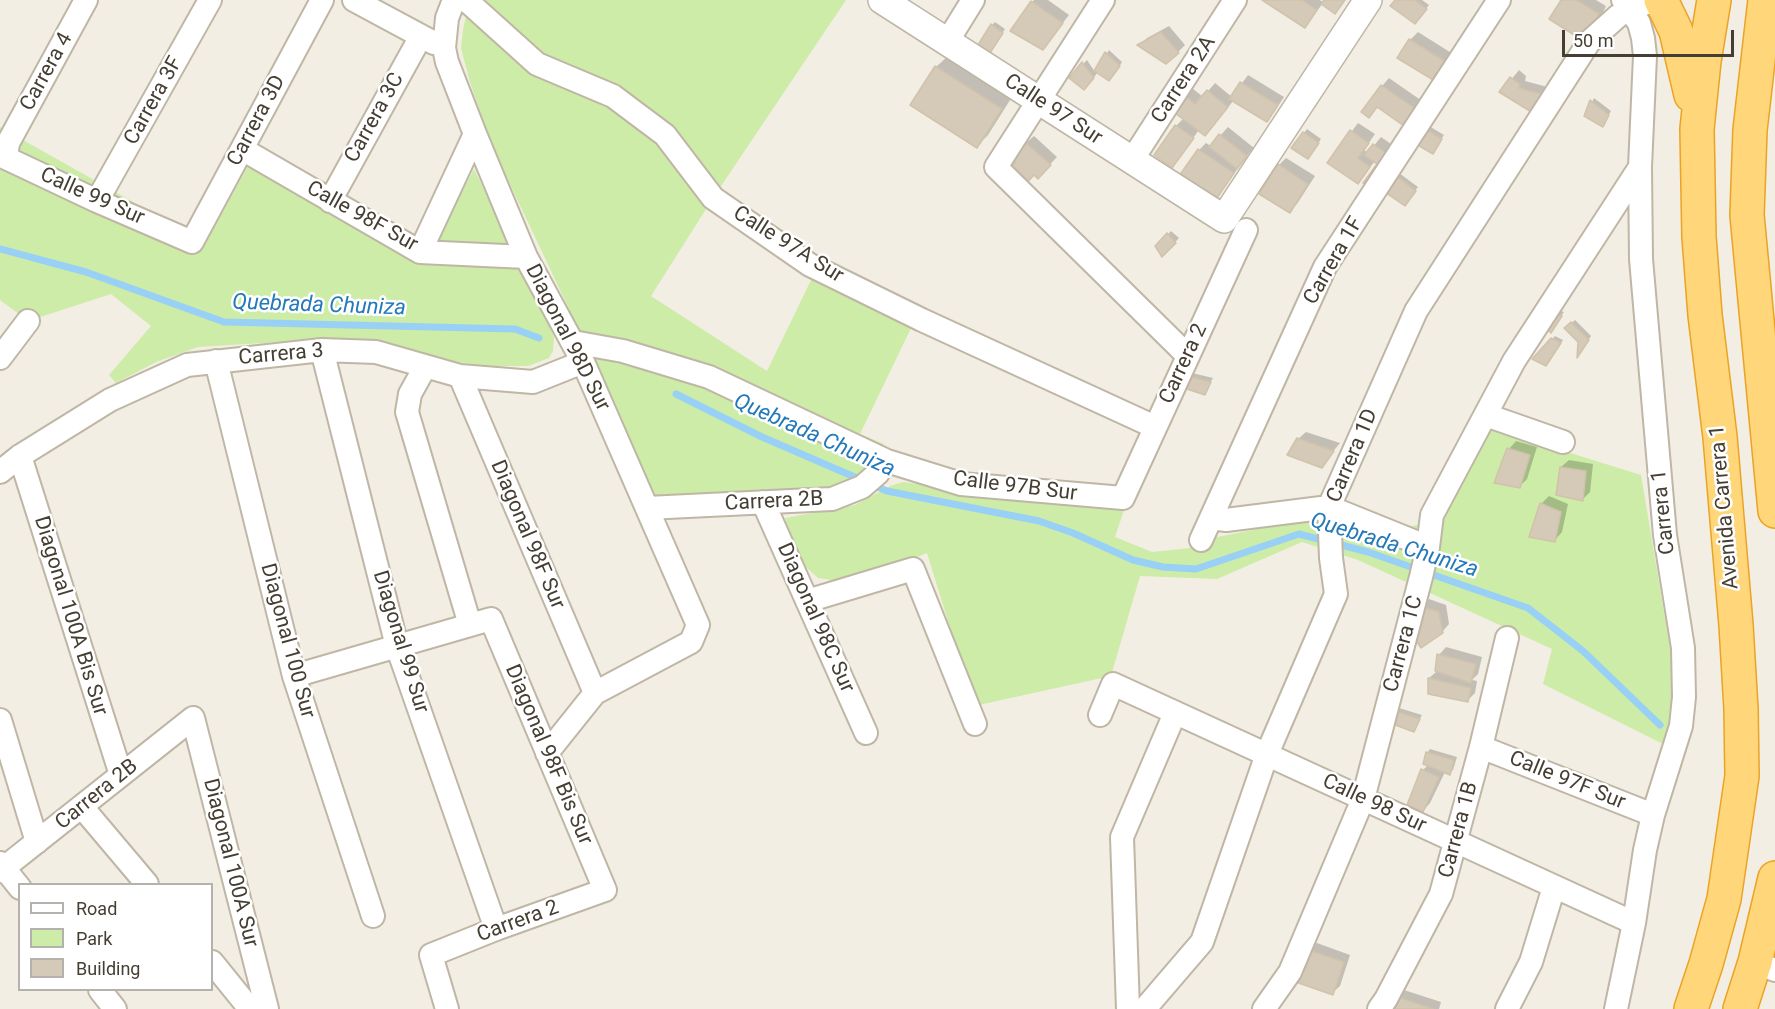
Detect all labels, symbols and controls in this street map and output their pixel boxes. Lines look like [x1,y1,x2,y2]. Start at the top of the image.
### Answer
scale bar [1565,18,1738,56]
street label: Carrera 4 [15,29,79,115]
text: 50 m [1573,30,1613,51]
street label: Carrera 2A [1146,32,1222,128]
street label: Carrera 3F [119,52,189,150]
street label: Carrera 3C [340,69,410,167]
street label: Calle 97 Sur [999,69,1107,151]
street label: Carrera 3D [223,71,291,171]
street label: Calle 99 Sur [36,163,148,231]
street label: Calle 98F Sur [302,176,422,258]
street label: Calle 97A Sur [728,201,848,289]
street label: Carrera 1F [1299,213,1369,309]
street label: Diagonal 98D Sur [519,260,615,416]
water label: Quebrada Chuniza [232,290,406,322]
street label: Carrera 2 [1155,320,1213,408]
street label: Carrera 3 [237,339,325,371]
water label: Quebrada Chuniza [729,389,899,483]
street label: Carrera 1D [1322,405,1384,507]
street label: Avenida Carrera 1 [1705,424,1745,590]
street label: Diagonal 98F Sur [484,457,570,613]
street label: Calle 97B Sur [952,467,1078,507]
street label: Carrera 1 [1647,468,1681,556]
street label: Carrera 2B [724,487,824,517]
water label: Quebrada Chuniza [1307,508,1481,584]
street label: Diagonal 100A Bis Sur [28,513,112,719]
street label: Diagonal 98C Sur [771,539,859,697]
street label: Diagonal 100 Sur [254,561,320,721]
street label: Diagonal 99 Sur [366,568,434,716]
street label: Carrera 1C [1379,593,1429,695]
street label: Diagonal 98F Bis Sur [499,661,597,849]
street label: Calle 97F Sur [1505,746,1629,816]
street label: Carrera 2B [51,754,143,836]
street label: Calle 98 Sur [1318,769,1430,839]
street label: Diagonal 100A Sur [197,776,263,950]
street label: Carrera 1B [1434,779,1484,881]
legend [18,883,213,991]
street label: Carrera 2 [474,896,562,948]
text: Road [76,898,117,919]
text: Park [76,928,112,949]
text: Building [76,958,140,979]

